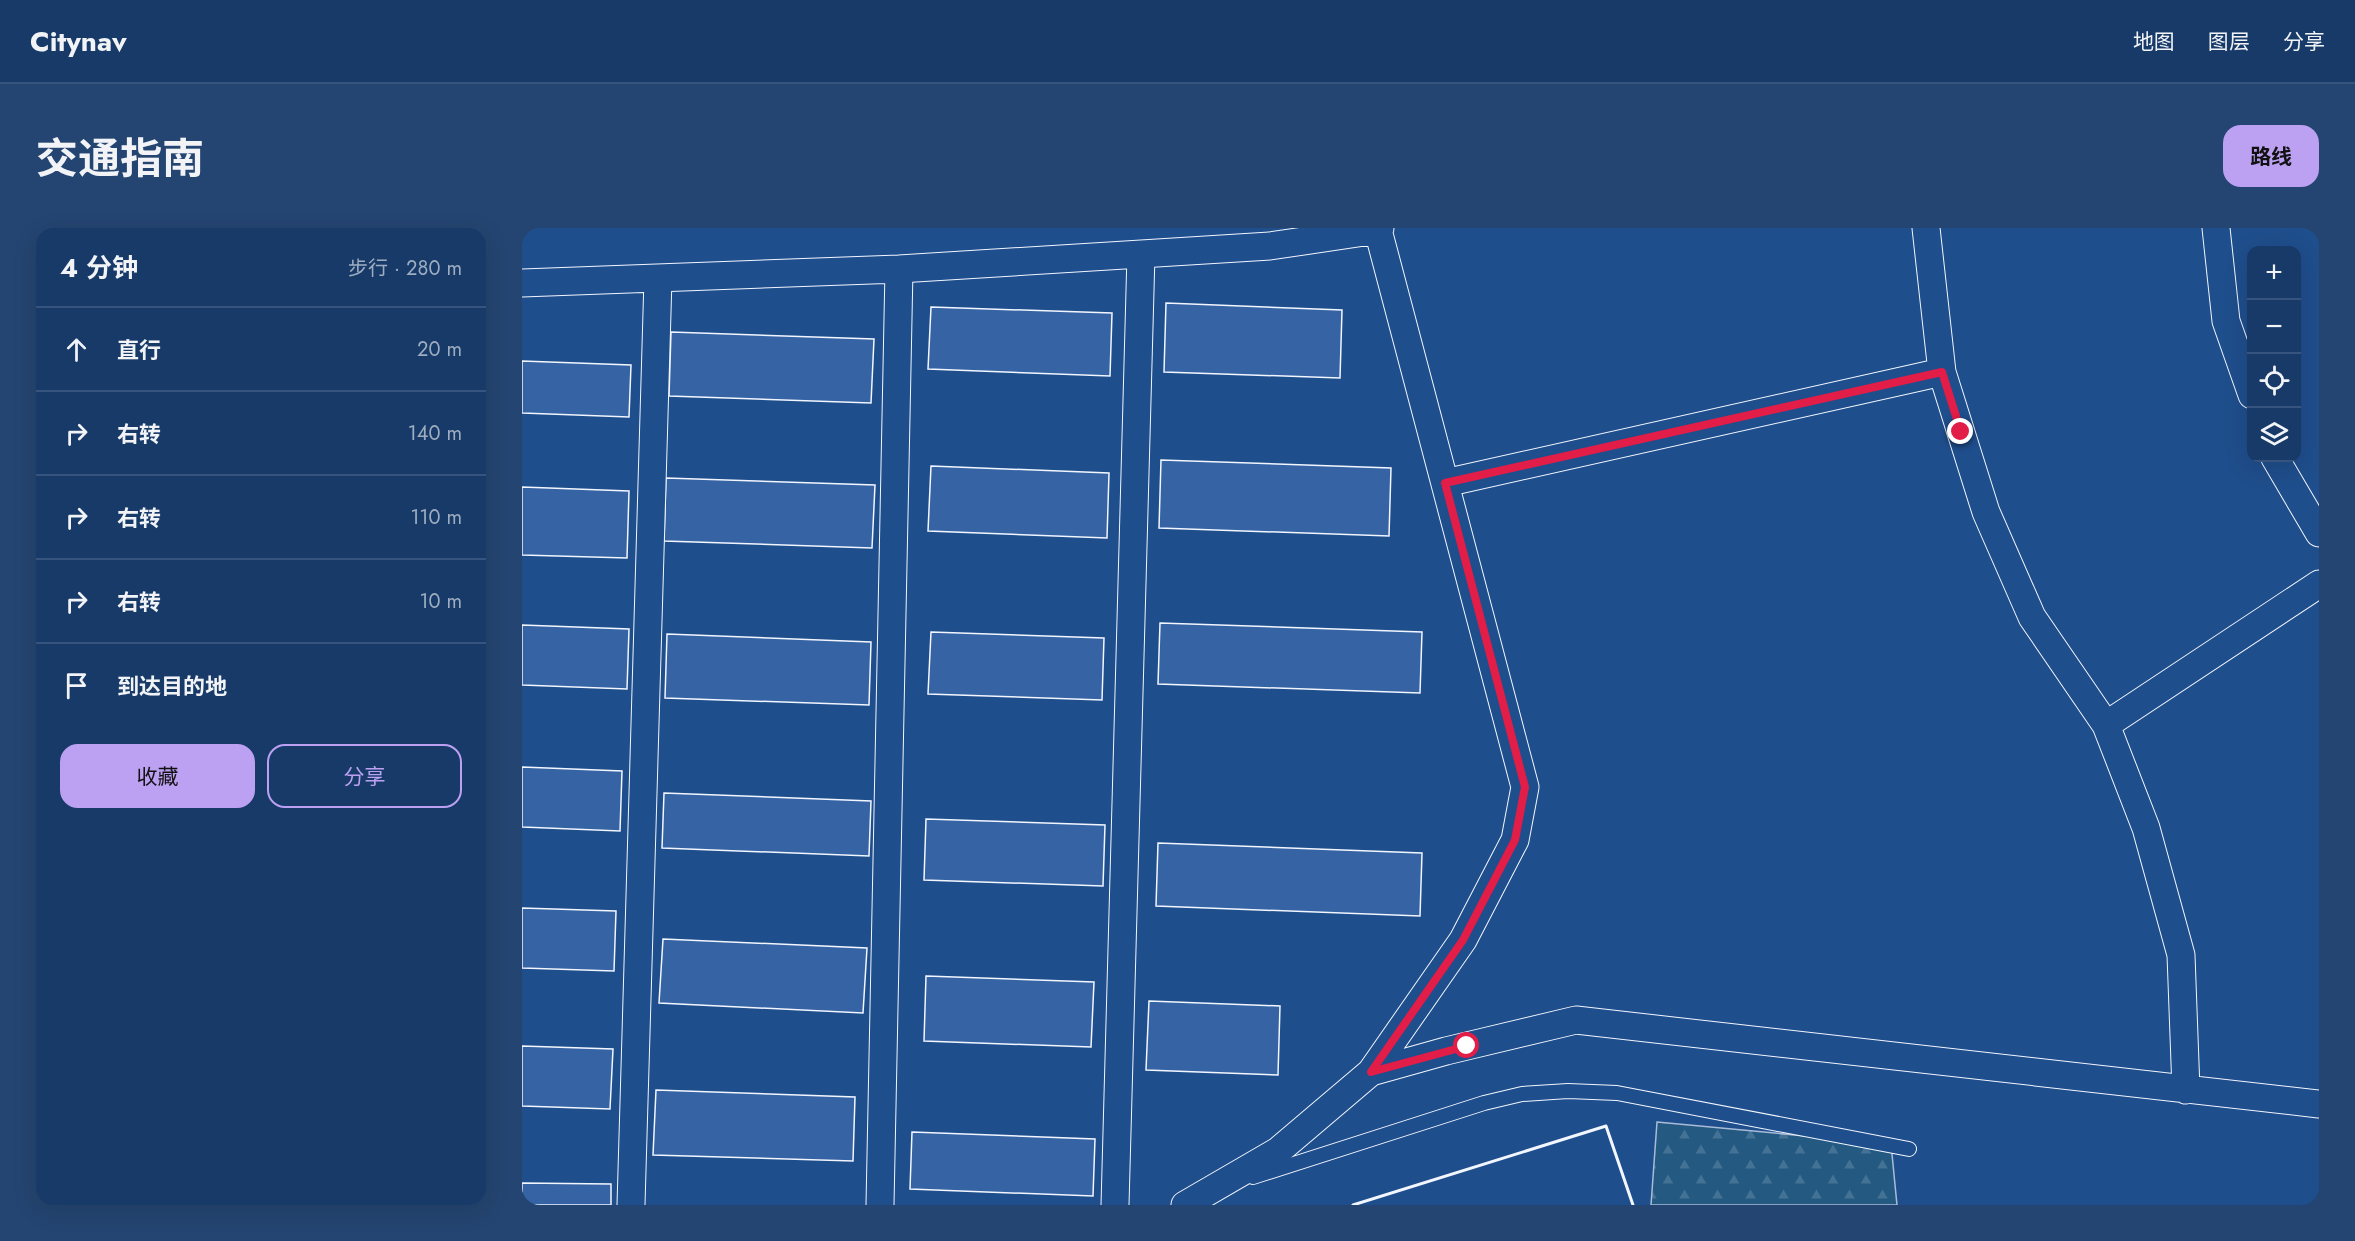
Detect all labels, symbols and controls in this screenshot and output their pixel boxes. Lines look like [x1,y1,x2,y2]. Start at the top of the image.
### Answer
text: Citynav [30,21,127,62]
text: 地图 [2133,27,2175,57]
text: 图层 [2208,27,2250,57]
text: 分享 [2283,27,2325,57]
button: 路线 [2223,125,2319,187]
text: 交通指南 [36,128,204,189]
map controls [2247,246,2301,462]
button: + [2247,246,2301,300]
text: 4 分钟 [60,249,138,287]
text: 步行 · 280 m [348,254,462,283]
button: − [2247,300,2301,354]
icon: ahead [60,333,93,366]
text: 直行 [117,334,161,366]
text: 20 m [417,335,462,364]
button: locate [2247,354,2301,408]
button: layers [2247,408,2301,462]
icon: right [60,417,93,450]
text: 右转 [117,418,161,450]
route end [1947,418,1973,444]
text: 140 m [408,419,462,448]
icon: right [60,501,93,534]
text: 右转 [117,502,161,534]
text: 110 m [410,503,462,532]
icon: right [60,585,93,618]
text: 右转 [117,586,161,618]
text: 10 m [419,587,462,616]
icon: arrive [60,669,93,702]
text: 到达目的地 [117,670,227,702]
button: 收藏 [60,744,255,808]
button: 分享 [267,744,462,808]
route start [1453,1032,1479,1058]

